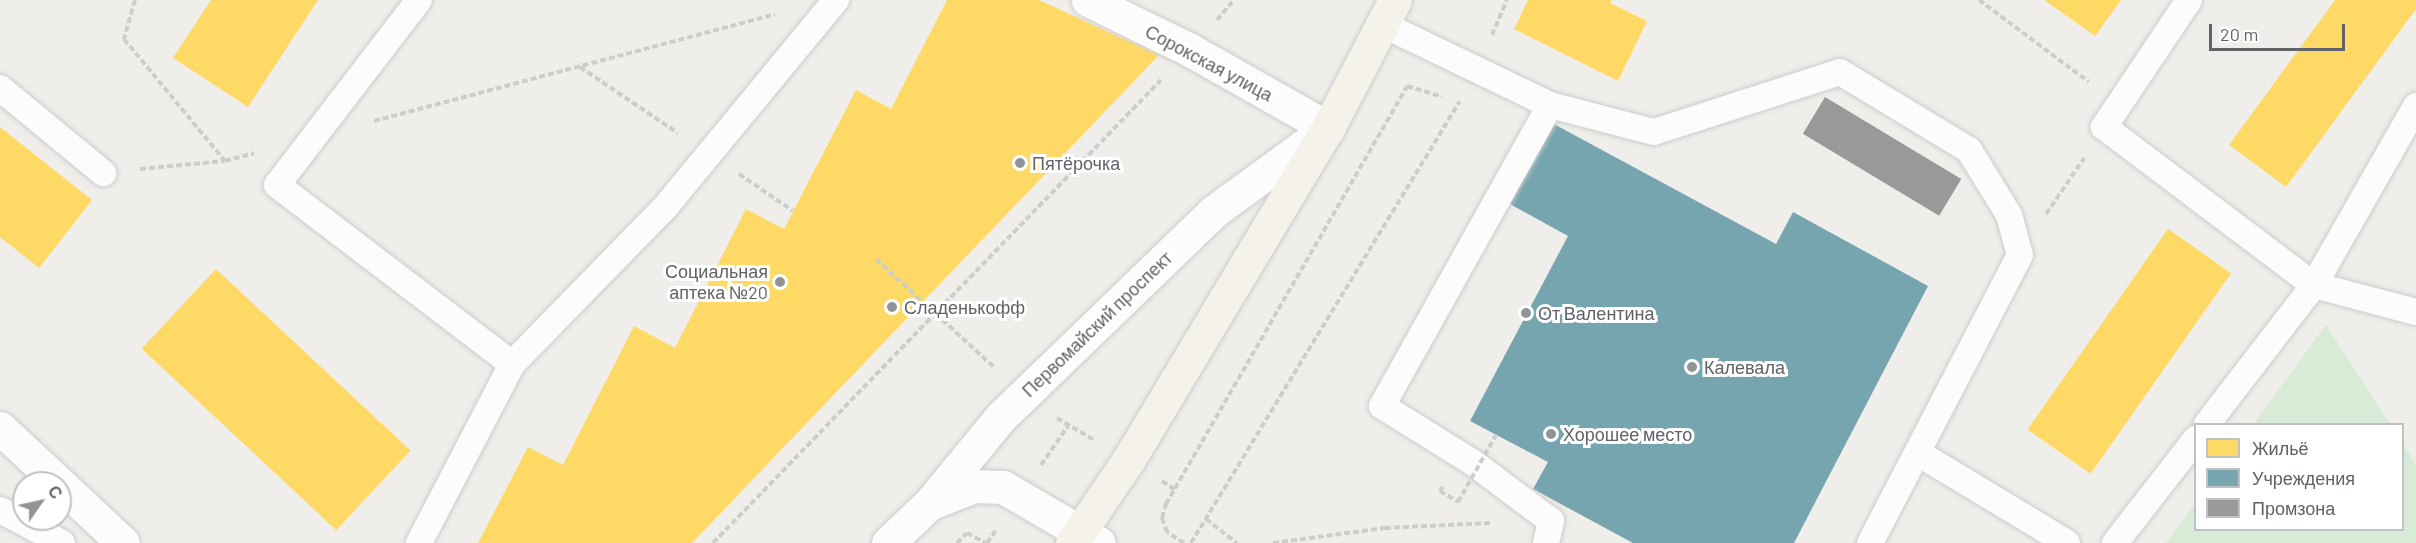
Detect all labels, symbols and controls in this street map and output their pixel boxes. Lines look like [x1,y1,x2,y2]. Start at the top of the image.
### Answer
scale bar [2212,12,2348,50]
street label: Сорокская улица [1142,20,1276,106]
text: 20 m [2220,23,2258,45]
place label: Пятёрочка [1032,152,1120,174]
marker: Пятёрочка [1013,156,1027,170]
street label: Первомайский проспект [1017,247,1177,401]
place label: Социальная аптека №20 [665,261,768,304]
marker: Социальная аптека №20 [773,275,787,289]
place label: Сладенькофф [904,296,1025,318]
marker: Сладенькофф [885,300,899,314]
place label: От Валентина [1538,302,1655,324]
marker: От Валентина [1519,306,1533,320]
place label: Калевала [1704,356,1785,378]
marker: Калевала [1685,360,1699,374]
place label: Хорошее место [1563,423,1692,445]
legend [2194,423,2404,531]
marker: Хорошее место [1544,427,1558,441]
text: Жильё [2252,437,2309,459]
text: Учреждения [2252,467,2355,489]
north arrow [12,471,72,531]
text: С [45,482,67,502]
text: Промзона [2252,497,2335,519]

